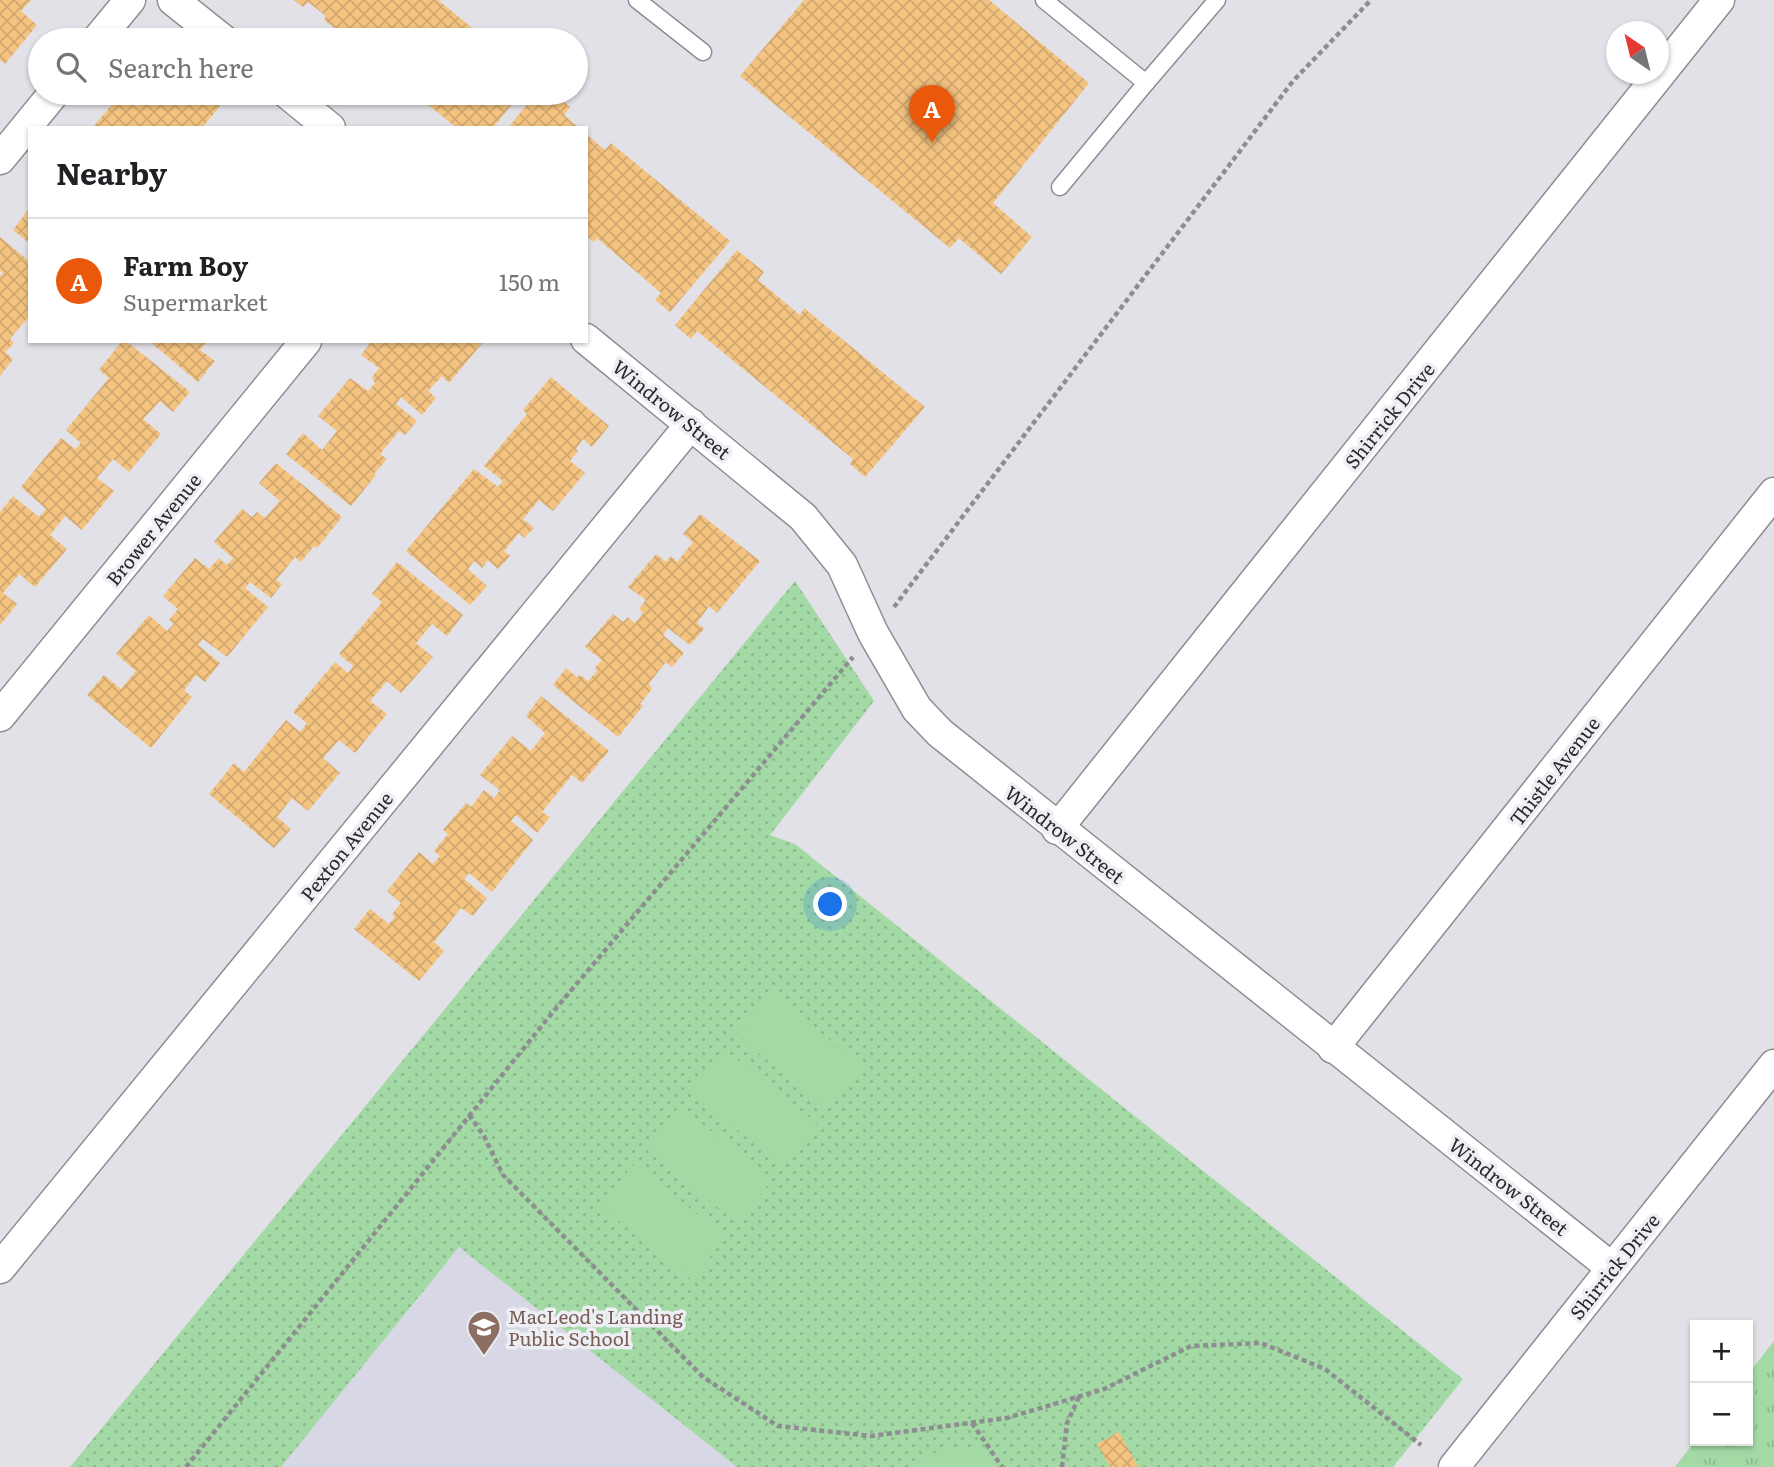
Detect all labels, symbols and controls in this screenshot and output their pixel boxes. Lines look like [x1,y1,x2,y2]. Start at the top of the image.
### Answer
north arrow [1606,21,1669,84]
search box [28,28,588,105]
text: Search here [108,47,254,86]
icon: search [52,48,90,86]
pin: A [909,85,955,143]
text: Nearby [56,150,167,194]
text: Farm Boy [123,245,248,284]
text: A [70,264,88,298]
text: 150 m [499,264,560,298]
text: Supermarket [123,284,267,318]
street label: Windrow Street [607,353,737,466]
street label: Shirrick Drive [1337,356,1441,474]
street label: Brower Avenue [99,467,207,591]
street label: Thistle Avenue [1502,710,1606,832]
street label: Windrow Street [999,778,1131,890]
street label: Pexton Avenue [293,785,399,907]
your location [813,887,847,921]
street label: Windrow Street [1443,1130,1575,1242]
street label: Shirrick Drive [1562,1207,1666,1325]
place label: MacLeod's Landing Public School [508,1302,683,1352]
school or university icon: MacLeod's Landing Public School [465,1308,503,1357]
map controls [1690,1320,1753,1446]
button: + [1690,1320,1753,1383]
button: − [1690,1383,1753,1446]

